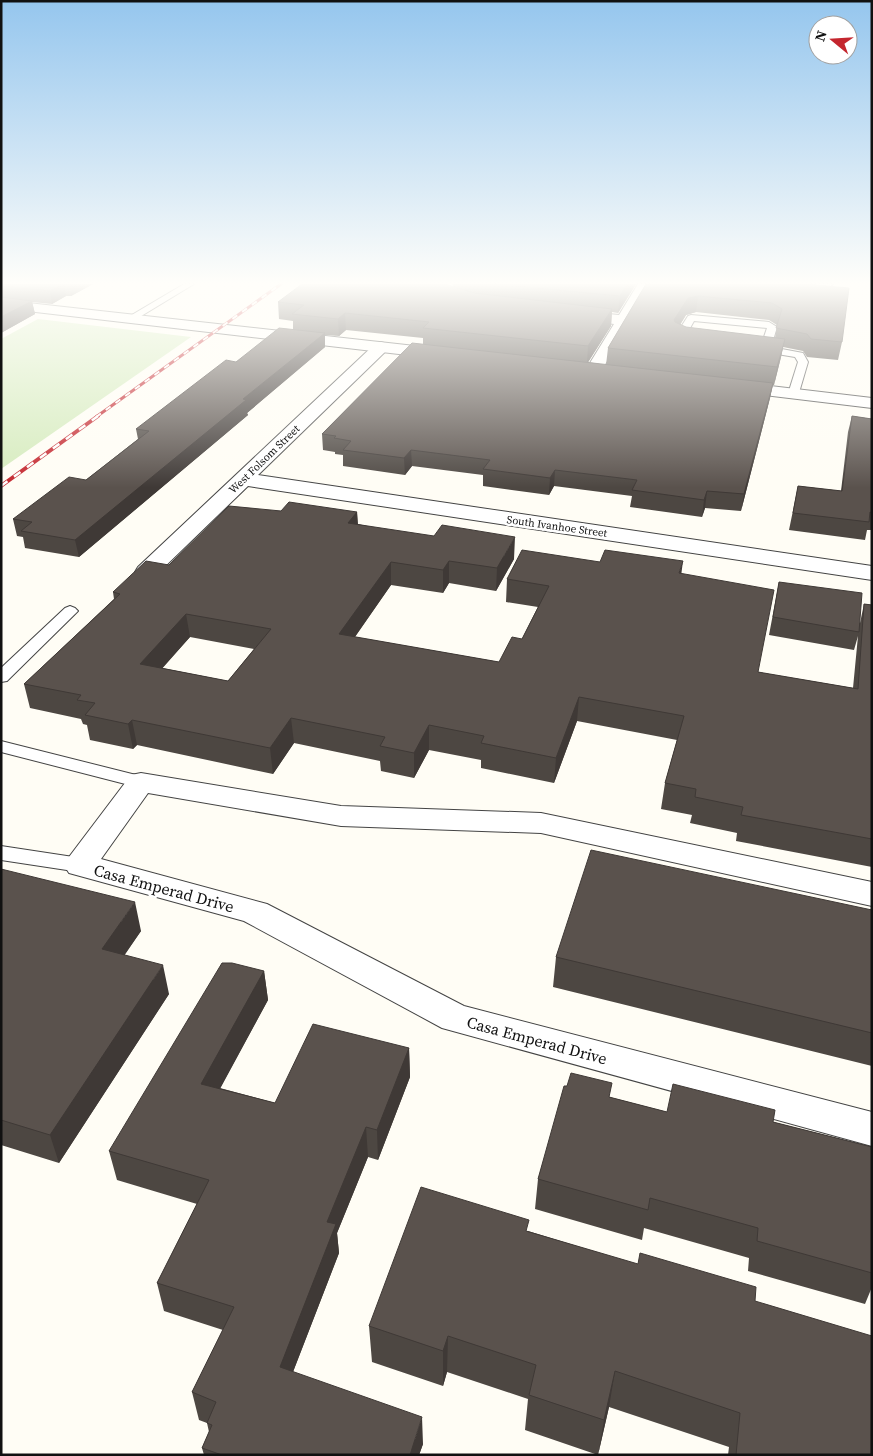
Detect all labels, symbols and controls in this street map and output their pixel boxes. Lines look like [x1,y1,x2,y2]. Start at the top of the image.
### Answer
north arrow [808,15,858,65]
text: N [810,28,832,44]
street label: West Folsom Street [226,421,303,497]
street label: South Ivanhoe Street [506,512,609,541]
street label: Casa Emperad Drive [91,859,237,917]
street label: Casa Emperad Drive [464,1011,610,1069]

